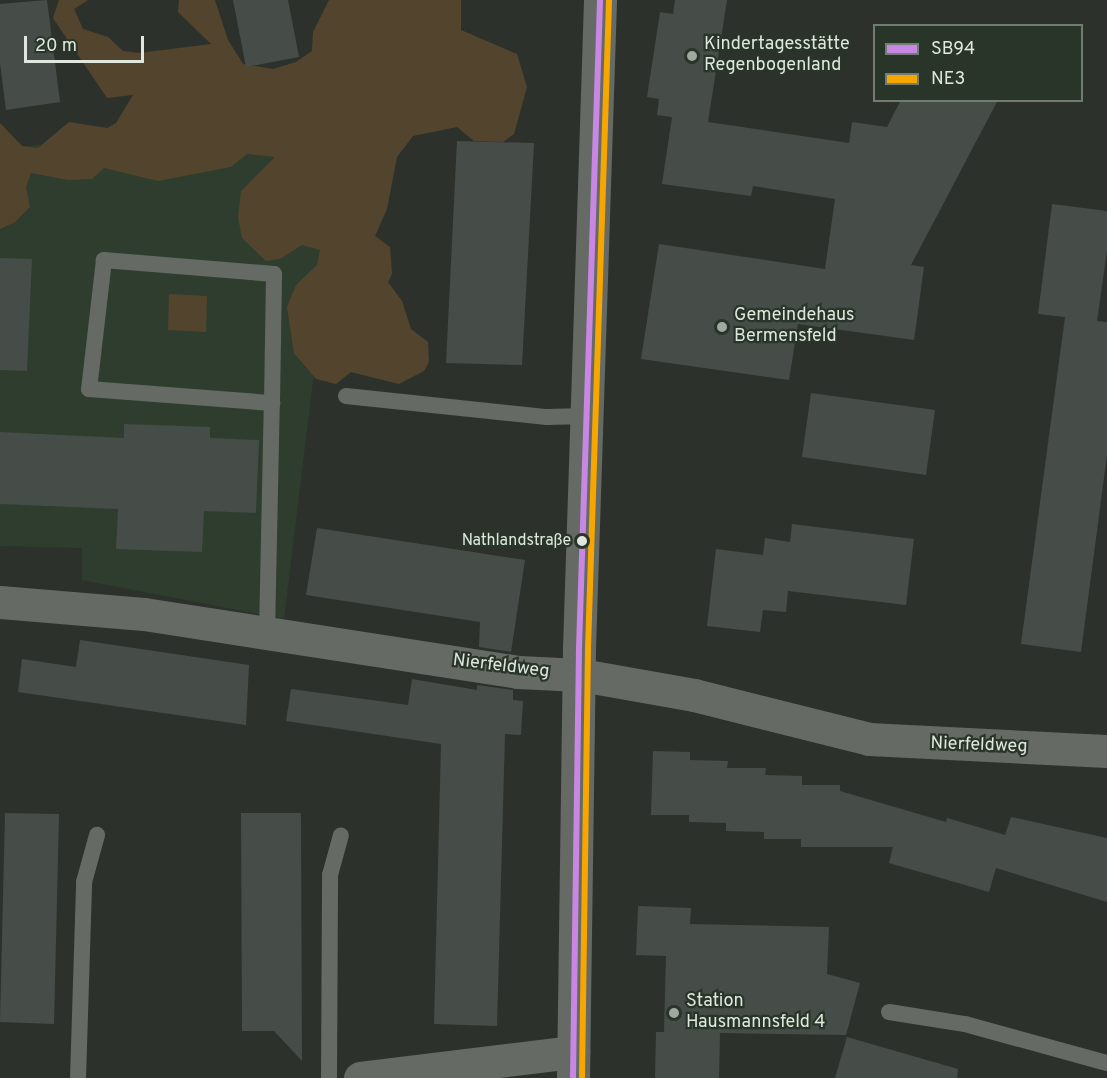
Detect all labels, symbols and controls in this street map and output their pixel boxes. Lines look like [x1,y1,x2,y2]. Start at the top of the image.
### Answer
scale bar [27,24,147,62]
legend [873,24,1083,102]
text: 20 m [35,35,77,58]
place label: Kindertagesstätte Regenbogenland [704,35,850,78]
text: SB94 [931,38,975,61]
marker: Kindertagesstätte Regenbogenland [685,49,699,63]
text: NE3 [931,68,965,91]
place label: Gemeindehaus Bermensfeld [734,306,854,348]
marker: Gemeindehaus Bermensfeld [715,320,729,334]
place label: Nathlandstraße [462,531,571,551]
marker: Nathlandstraße [576,535,588,547]
street label: Nierfeldweg [451,650,551,684]
street label: Nierfeldweg [930,734,1028,758]
place label: Station Hausmannsfeld 4 [686,992,825,1034]
marker: Station Hausmannsfeld 4 [667,1006,681,1020]

